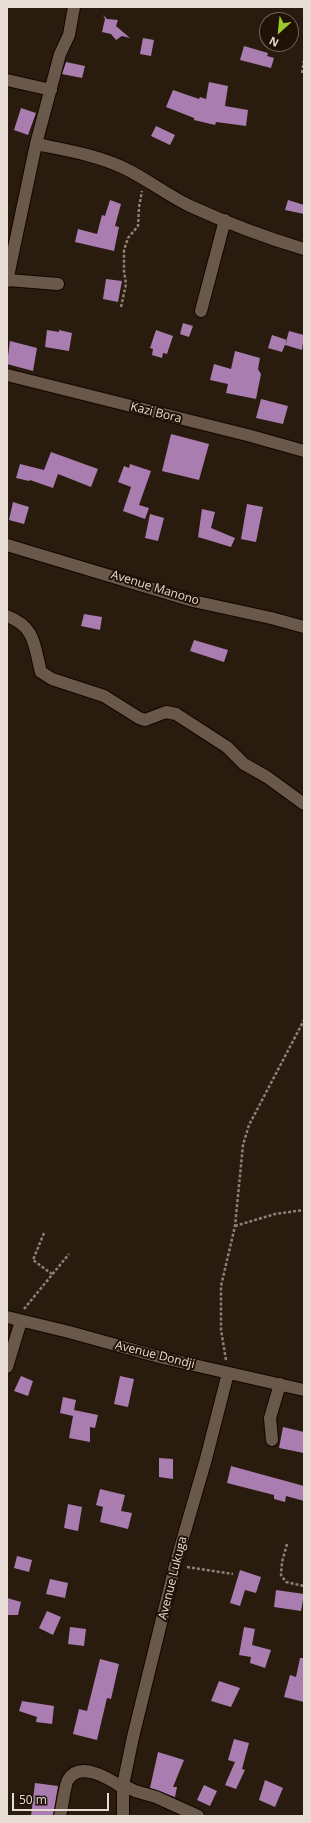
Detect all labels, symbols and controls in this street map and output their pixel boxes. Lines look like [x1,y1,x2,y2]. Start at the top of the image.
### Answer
north arrow [259,12,299,52]
text: N [266,34,281,51]
street label: Kazi Bora [129,400,183,426]
street label: Avenue Manono [109,568,201,608]
street label: Avenue Dondji [114,1338,196,1372]
street label: Avenue Lukuga [156,1535,190,1621]
scale bar [14,1785,111,1811]
text: 50 m [19,1791,47,1808]

